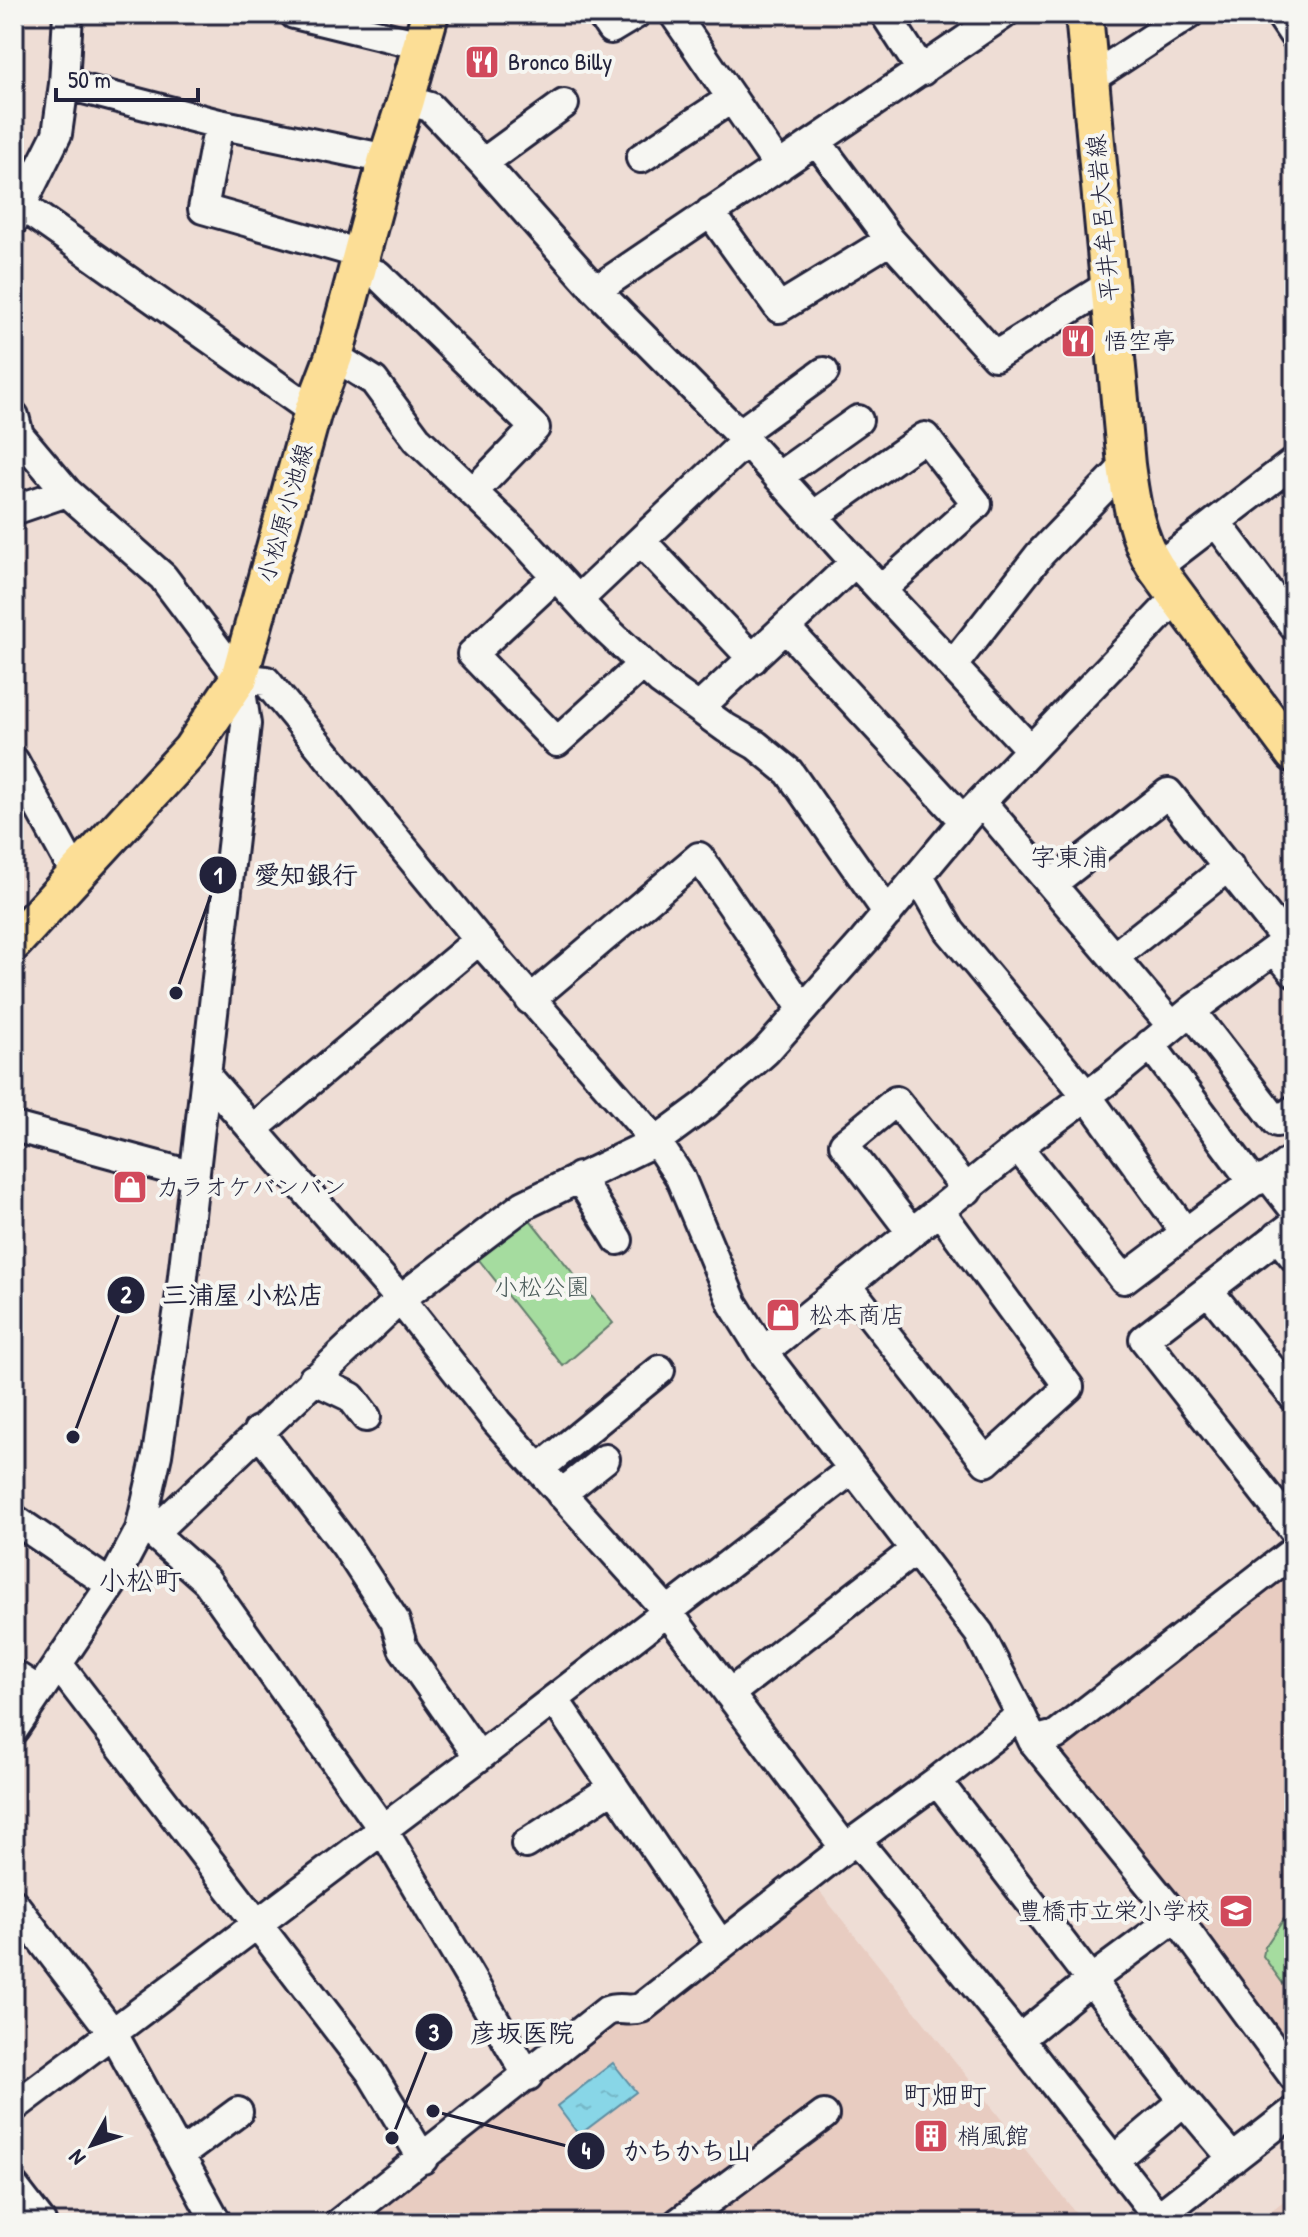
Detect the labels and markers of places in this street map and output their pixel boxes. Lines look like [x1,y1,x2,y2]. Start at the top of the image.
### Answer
restaurant icon: Bronco Billy [463,43,501,81]
place label: Bronco Billy [508,45,612,77]
restaurant icon: 悟空亭 [1059,322,1097,360]
place label: 悟空亭 [1104,324,1176,356]
callout: 愛知銀行 [198,850,374,900]
shop icon: カラオケバンバン [111,1168,149,1206]
place label: カラオケバンバン [156,1170,347,1202]
callout: 三浦屋 小松店 [106,1270,340,1320]
shop icon: 松本商店 [764,1296,802,1334]
place label: 松本商店 [809,1298,905,1330]
school or university icon: 豊橋市立栄小学校 [1217,1892,1255,1930]
place label: 豊橋市立栄小学校 [1018,1894,1210,1926]
callout: 彦坂医院 [414,2007,590,2057]
building icon: 梢風館 [912,2117,950,2155]
place label: 梢風館 [957,2119,1029,2151]
callout: かちかち山 [566,2126,768,2176]

